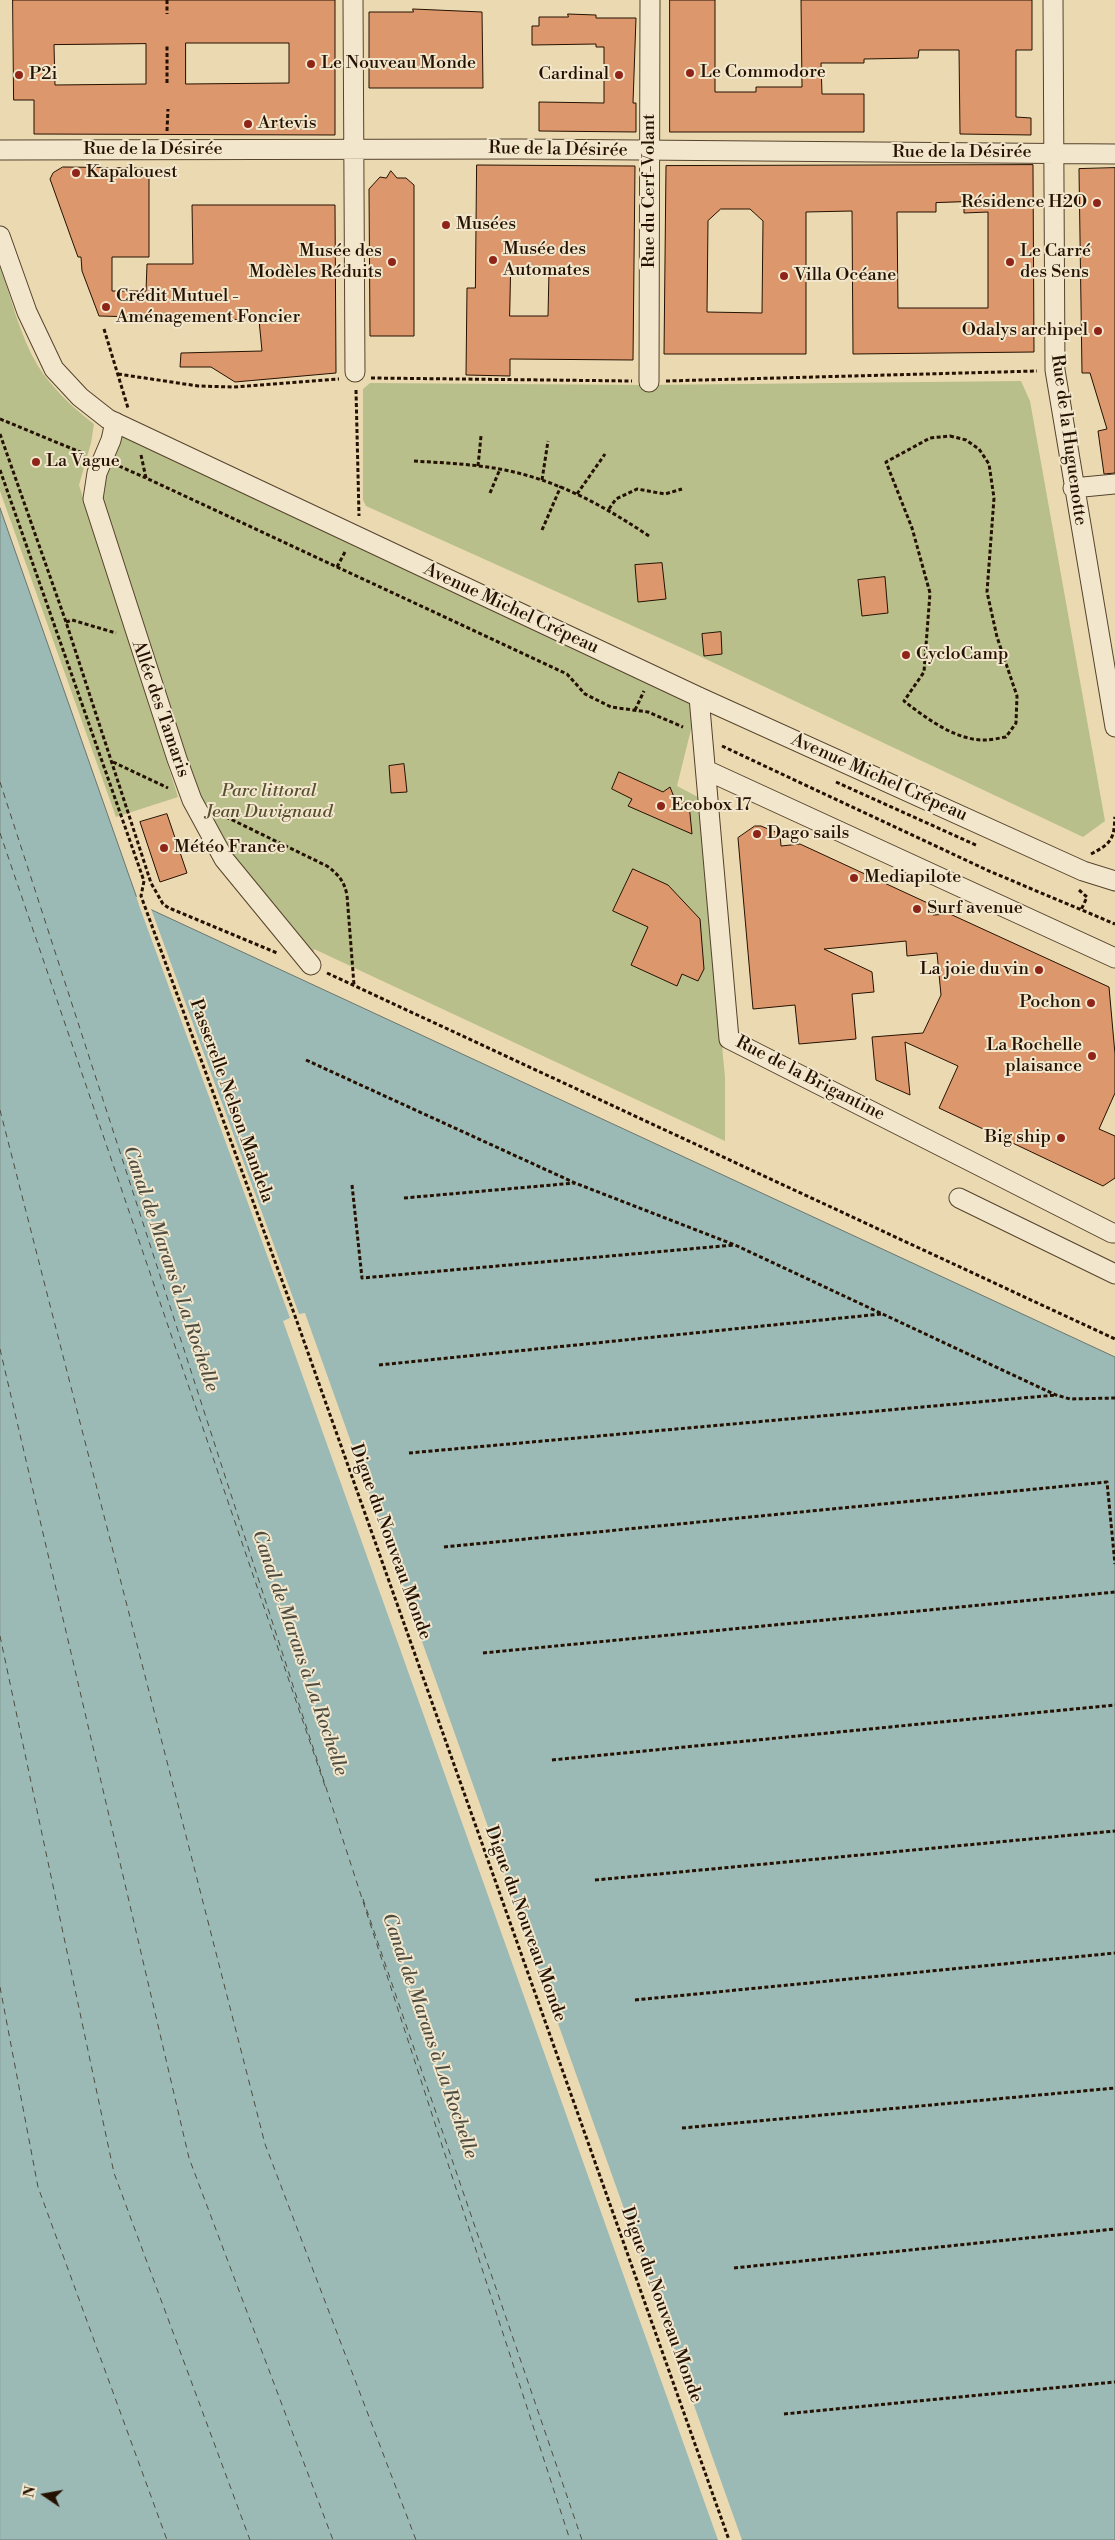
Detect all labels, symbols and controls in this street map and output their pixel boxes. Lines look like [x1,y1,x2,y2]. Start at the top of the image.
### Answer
place label: Le Nouveau Monde [321,53,476,75]
marker: Le Nouveau Monde [305,58,317,70]
place label: Le Commodore [700,62,826,84]
place label: P2i [29,64,58,86]
place label: Cardinal [539,64,609,86]
marker: Le Commodore [684,67,696,79]
marker: P2i [13,69,25,81]
marker: Cardinal [613,69,625,81]
place label: Artevis [258,113,317,135]
street label: Rue du Cerf-Volant [639,114,661,268]
marker: Artevis [242,118,254,130]
street label: Rue de la Désirée [488,138,628,162]
street label: Rue de la Désirée [83,139,223,161]
street label: Rue de la Désirée [892,142,1032,164]
place label: Kapalouest [86,162,178,184]
marker: Kapalouest [70,167,82,179]
place label: Résidence H2O [961,192,1087,214]
marker: Résidence H2O [1091,197,1103,209]
place label: Musées [456,214,516,236]
marker: Musées [440,219,452,231]
place label: Musée des Automates [503,239,590,282]
place label: Musée des Modèles Réduits [249,241,382,284]
place label: Le Carré des Sens [1020,241,1091,284]
marker: Musée des Automates [487,254,499,266]
marker: Musée des Modèles Réduits [386,256,398,268]
marker: Le Carré des Sens [1004,256,1016,268]
place label: Villa Océane [794,265,896,287]
marker: Villa Océane [778,270,790,282]
place label: Crédit Mutuel - Aménagement Foncier [116,286,300,328]
marker: Crédit Mutuel - Aménagement Foncier [100,301,112,313]
place label: Odalys archipel [962,320,1088,342]
marker: Odalys archipel [1092,325,1104,337]
street label: Rue de la Huguenotte [1045,353,1091,527]
place label: La Vague [46,451,120,473]
marker: La Vague [30,456,42,468]
street label: Avenue Michel Crépeau [420,559,602,659]
street label: Allée des Tamaris [126,638,194,780]
place label: CycloCamp [916,644,1008,666]
marker: CycloCamp [900,649,912,661]
street label: Avenue Michel Crépeau [788,729,970,827]
park label: Parc littoral Jean Duvignaud [206,781,332,824]
place label: Ecobox 17 [671,795,751,817]
marker: Ecobox 17 [655,800,667,812]
place label: Dago sails [767,823,849,845]
marker: Dago sails [751,828,763,840]
place label: Météo France [174,837,285,859]
marker: Météo France [158,842,170,854]
place label: Mediapilote [864,867,961,889]
marker: Mediapilote [848,872,860,884]
place label: Surf avenue [927,898,1023,920]
marker: Surf avenue [911,903,923,915]
place label: La joie du vin [920,959,1029,981]
marker: La joie du vin [1033,964,1045,976]
place label: Pochon [1019,992,1081,1014]
street label: Passerelle Nelson Mandela [184,996,278,1206]
marker: Pochon [1085,997,1097,1009]
street label: Rue de la Brigantine [732,1032,888,1126]
place label: La Rochelle plaisance [986,1035,1082,1078]
marker: La Rochelle plaisance [1086,1050,1098,1062]
place label: Big ship [984,1127,1051,1149]
marker: Big ship [1055,1132,1067,1144]
water label: Canal de Marans à La Rochelle [117,1143,223,1395]
street label: Digue du Nouveau Monde [344,1441,436,1643]
water label: Canal de Marans à La Rochelle [246,1527,352,1779]
street label: Digue du Nouveau Monde [479,1823,571,2025]
water label: Canal de Marans à La Rochelle [376,1910,482,2162]
street label: Digue du Nouveau Monde [615,2204,707,2406]
north arrow [20,2470,70,2520]
text: N [20,2485,40,2499]

